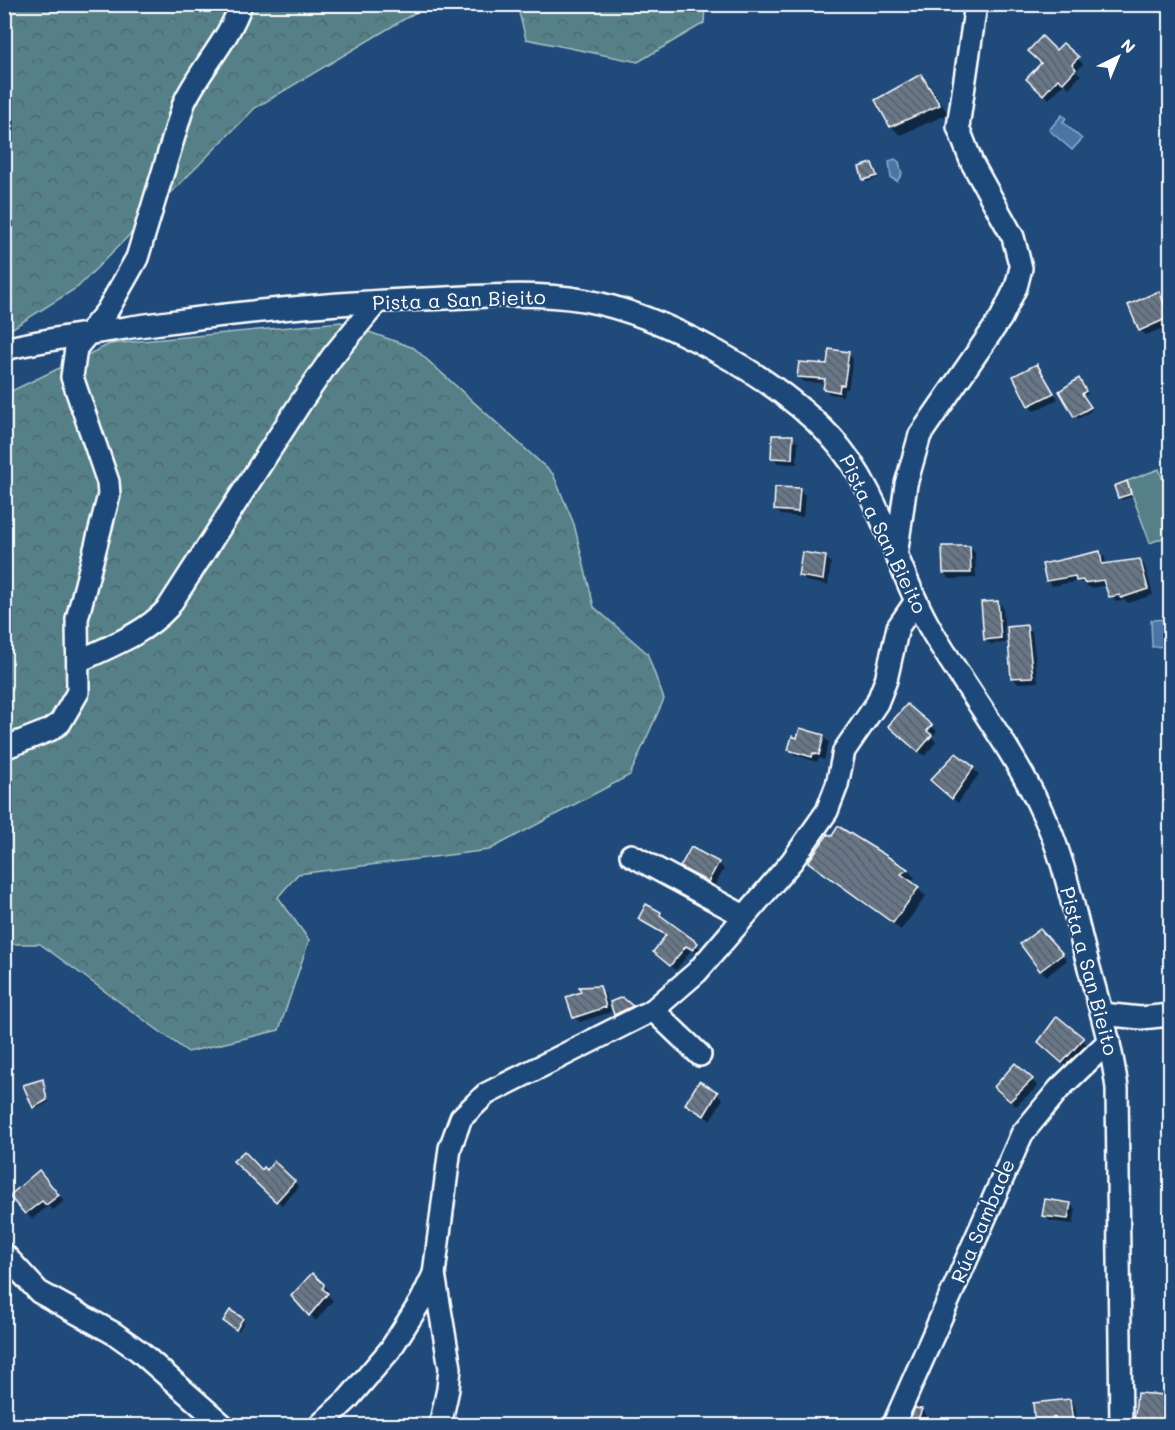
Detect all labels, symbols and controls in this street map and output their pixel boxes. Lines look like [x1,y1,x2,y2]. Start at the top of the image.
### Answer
north arrow [1088,27,1148,87]
text: N [1117,34,1140,57]
street label: Pista a San Bieito [372,283,546,315]
street label: Pista a San Bieito [834,450,934,617]
street label: Pista a San Bieito [1055,884,1125,1058]
street label: Rúa Sambade [944,1155,1020,1287]

